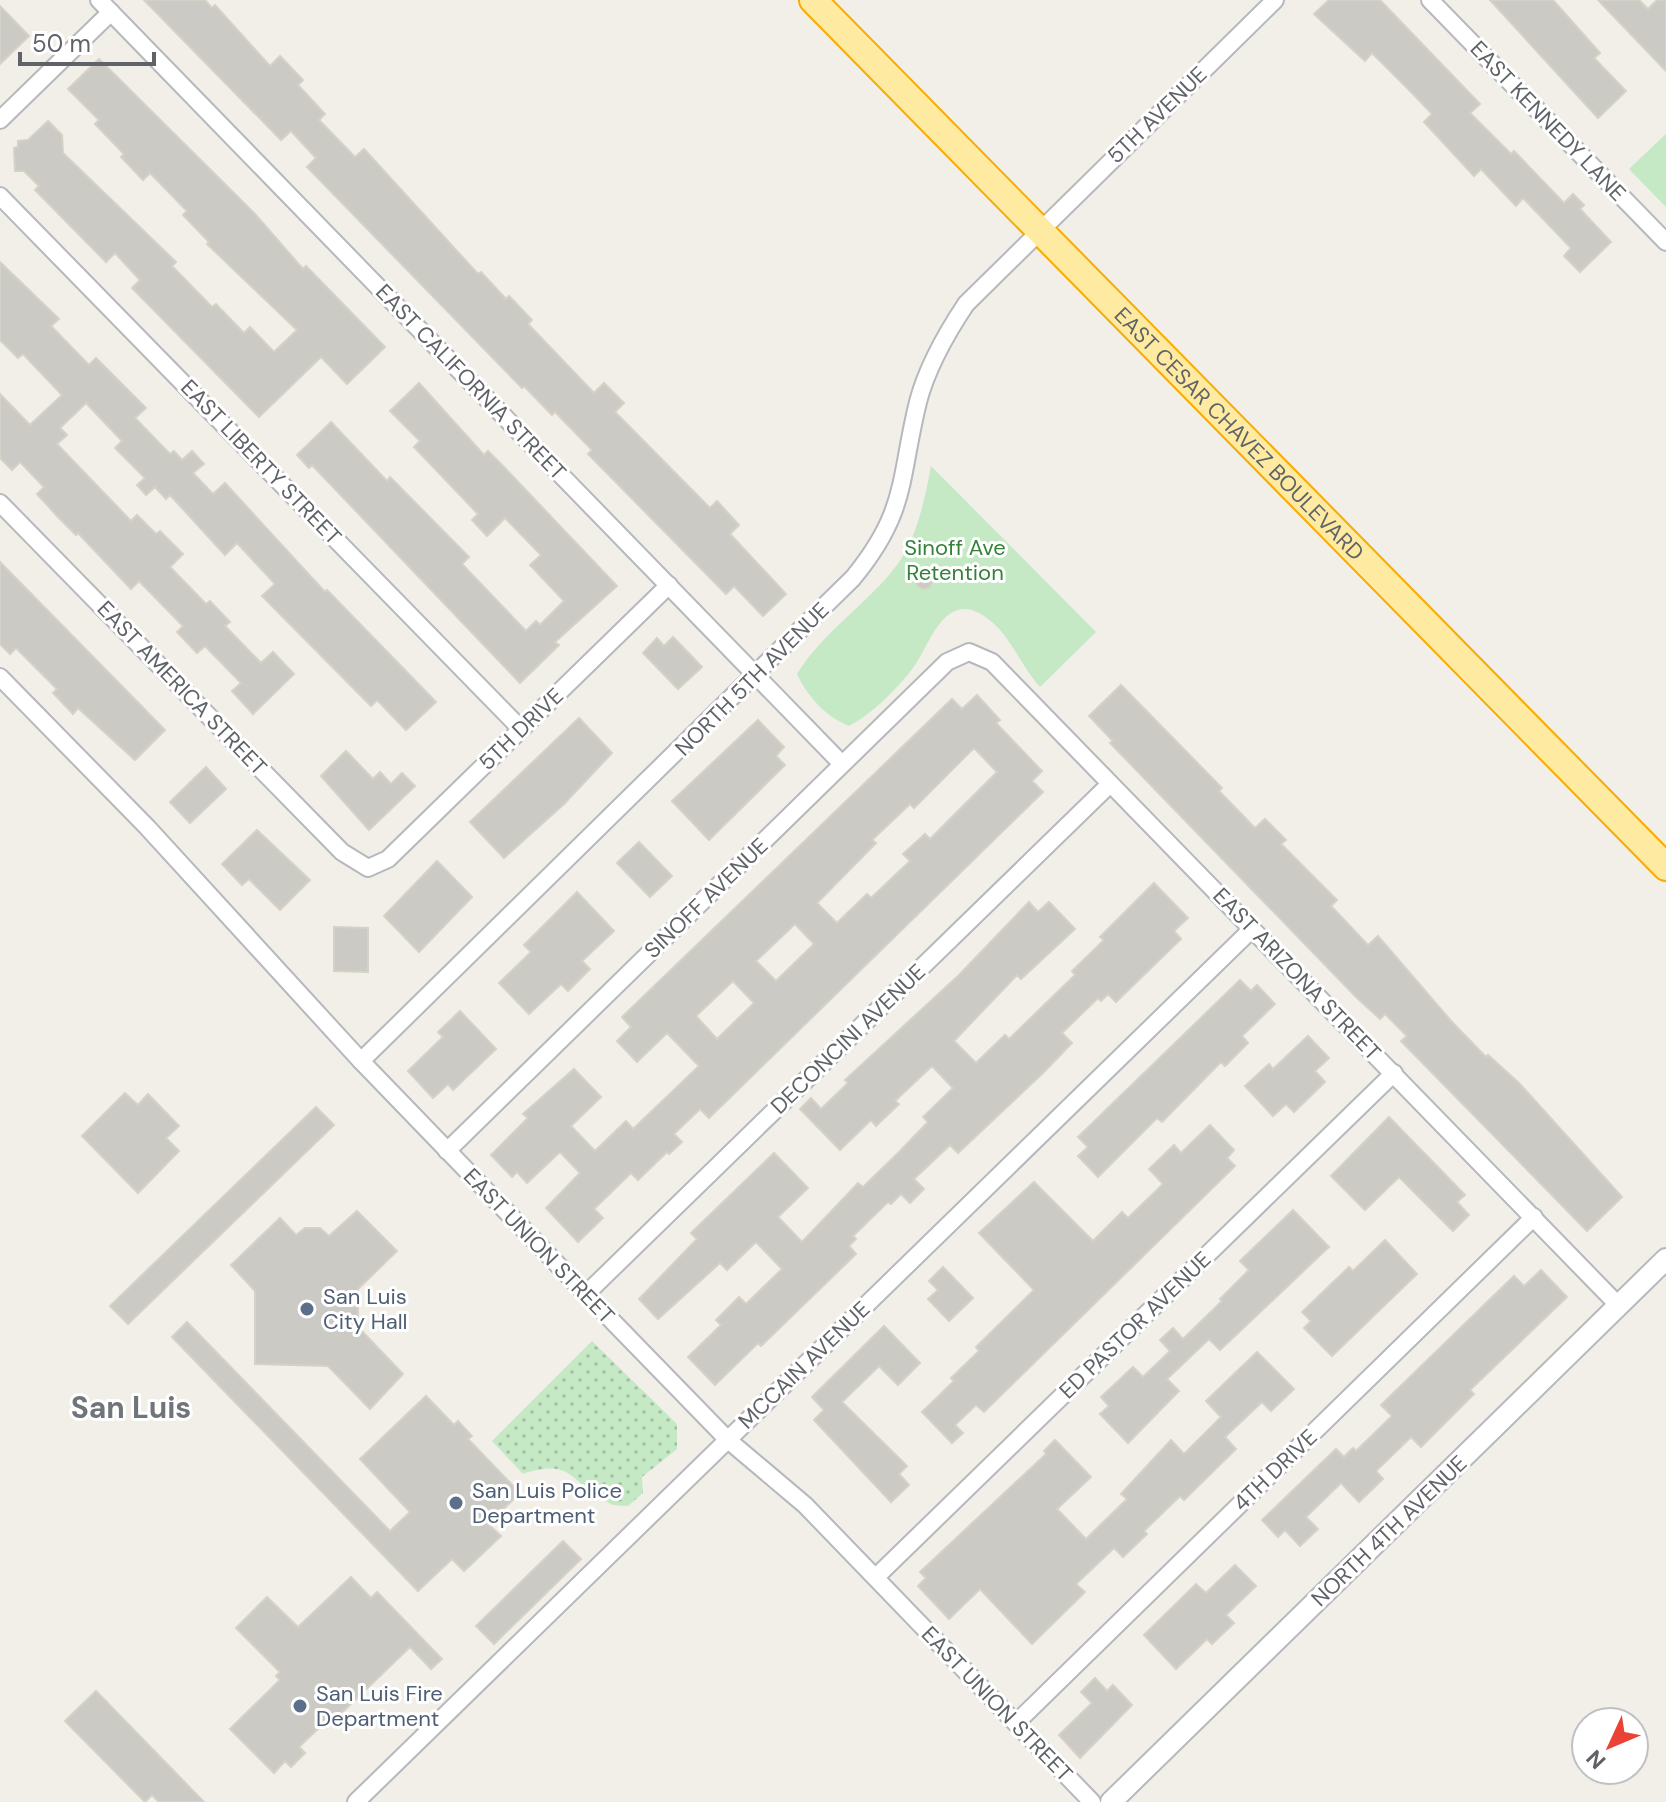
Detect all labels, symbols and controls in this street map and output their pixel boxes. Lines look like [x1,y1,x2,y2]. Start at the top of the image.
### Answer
scale bar [20,16,154,66]
text: 50 m [32,28,91,59]
street label: EAST KENNEDY LANE [1464,35,1632,207]
street label: 5TH AVENUE [1101,60,1213,170]
street label: EAST CALIFORNIA STREET [370,278,572,486]
street label: EAST CESAR CHAVEZ BOULEVARD [1108,300,1371,566]
street label: EAST LIBERTY STREET [174,373,348,551]
park label: Sinoff Ave Retention [904,533,1006,587]
street label: EAST AMERICA STREET [91,594,273,782]
street label: NORTH 5TH AVENUE [669,596,835,762]
street label: 5TH DRIVE [473,681,569,777]
street label: SINOFF AVENUE [638,832,774,964]
street label: EAST ARIZONA STREET [1207,881,1387,1067]
street label: DECONCINI AVENUE [764,958,932,1120]
street label: EAST UNION STREET [457,1162,621,1330]
street label: ED PASTOR AVENUE [1053,1245,1217,1405]
place label: San Luis City Hall [323,1282,408,1336]
street label: MCCAIN AVENUE [732,1295,876,1435]
marker: San Luis City Hall [298,1300,316,1318]
district label: San Luis [71,1388,191,1427]
street label: 4TH DRIVE [1227,1423,1323,1517]
street label: NORTH 4TH AVENUE [1305,1449,1473,1613]
place label: San Luis Police Department [472,1476,622,1530]
marker: San Luis Police Department [447,1494,465,1512]
street label: EAST UNION STREET [915,1620,1079,1788]
place label: San Luis Fire Department [316,1679,443,1733]
marker: San Luis Fire Department [291,1697,309,1715]
north arrow [1570,1706,1650,1786]
text: N [1580,1744,1612,1775]

